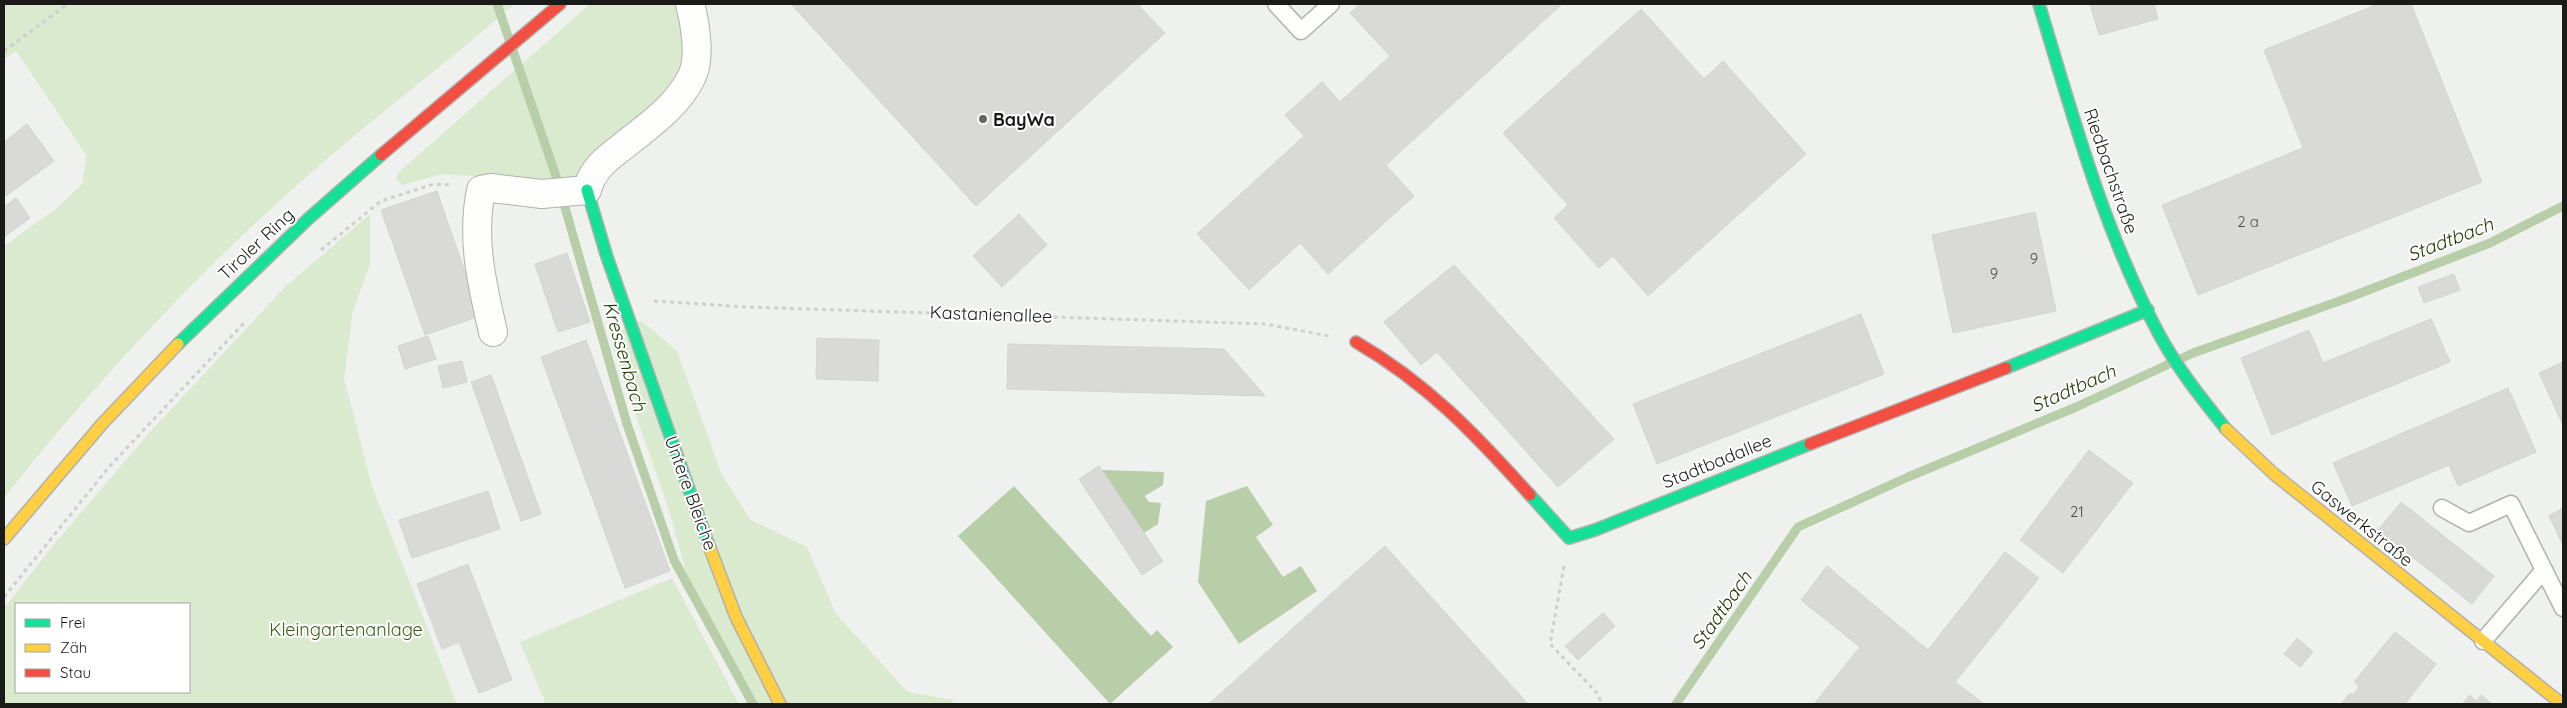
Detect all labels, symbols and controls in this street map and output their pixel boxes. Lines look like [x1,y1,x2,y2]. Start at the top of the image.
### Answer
street label: Riedbachstraße [2079,105,2143,237]
place label: BayWa [993,108,1055,131]
marker: BayWa [977,113,989,125]
street label: Tiroler Ring [213,203,299,285]
water label: Stadtbach [2404,211,2498,266]
house number: 2 a [2237,212,2259,231]
house number: 9 [2030,249,2038,268]
house number: 9 [1990,264,1998,283]
water label: Kressenbach [598,298,653,415]
street label: Kastanienallee [929,300,1053,328]
water label: Stadtbach [2027,358,2120,417]
street label: Stadtbadallee [1659,429,1775,493]
street label: Untere Bleiche [660,432,722,554]
street label: Gaswerkstraße [2306,475,2418,571]
house number: 21 [2070,502,2084,521]
water label: Stadtbach [1685,565,1757,654]
legend [15,603,190,693]
text: Frei [60,613,86,632]
park label: Kleingartenanlage [269,618,423,641]
text: Zäh [60,638,87,657]
text: Stau [60,663,91,682]

